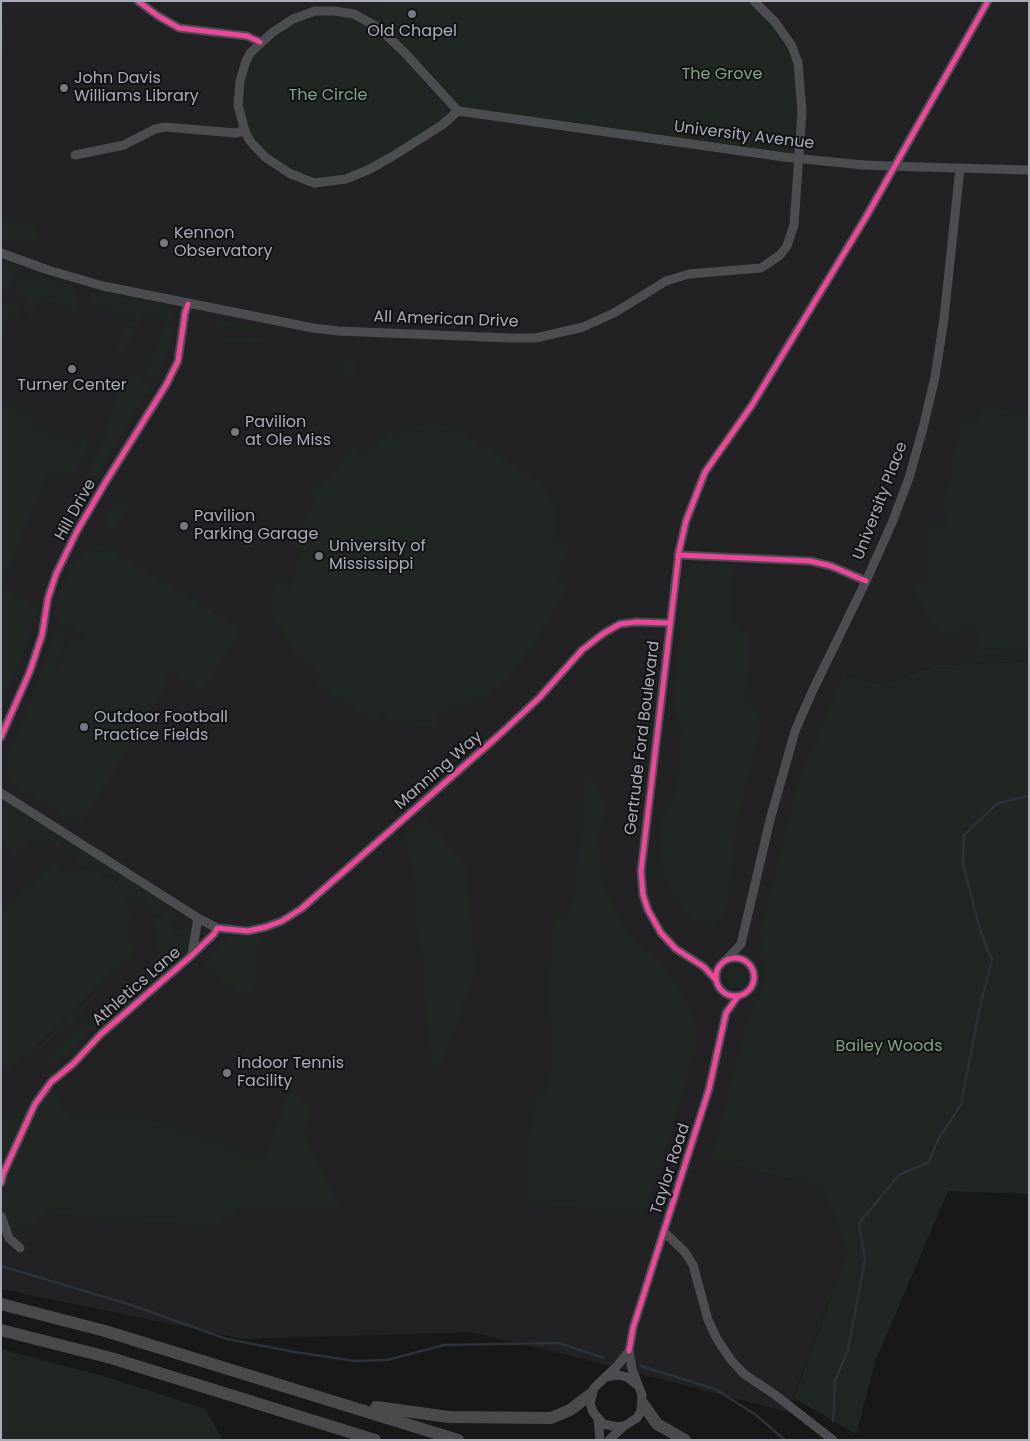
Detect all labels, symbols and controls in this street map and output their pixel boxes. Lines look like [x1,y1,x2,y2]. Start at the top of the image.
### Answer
marker: Old Chapel [406,8,418,20]
place label: Old Chapel [367,22,457,42]
park label: The Grove [682,65,762,85]
place label: John Davis Williams Library [74,69,199,107]
marker: John Davis Williams Library [58,82,70,94]
park label: The Circle [289,86,367,106]
street label: University Avenue [673,118,815,154]
place label: Kennon Observatory [174,224,272,262]
marker: Kennon Observatory [158,237,170,249]
street label: All American Drive [373,308,519,332]
marker: Turner Center [66,363,78,375]
place label: Turner Center [17,376,127,396]
place label: Pavilion at Ole Miss [245,413,331,451]
marker: Pavilion at Ole Miss [229,426,241,438]
street label: University Place [850,439,912,563]
street label: Hill Drive [51,476,101,544]
place label: Pavilion Parking Garage [194,507,318,545]
marker: Pavilion Parking Garage [178,520,190,532]
place label: University of Mississippi [329,537,426,575]
marker: University of Mississippi [313,550,325,562]
street label: Gertrude Ford Boulevard [622,640,664,836]
place label: Outdoor Football Practice Fields [94,708,228,746]
marker: Outdoor Football Practice Fields [78,721,90,733]
street label: Manning Way [391,728,487,814]
street label: Athletics Lane [89,943,185,1031]
park label: Bailey Woods [836,1037,942,1057]
place label: Indoor Tennis Facility [237,1054,344,1092]
marker: Indoor Tennis Facility [221,1067,233,1079]
street label: Taylor Road [647,1121,695,1217]

